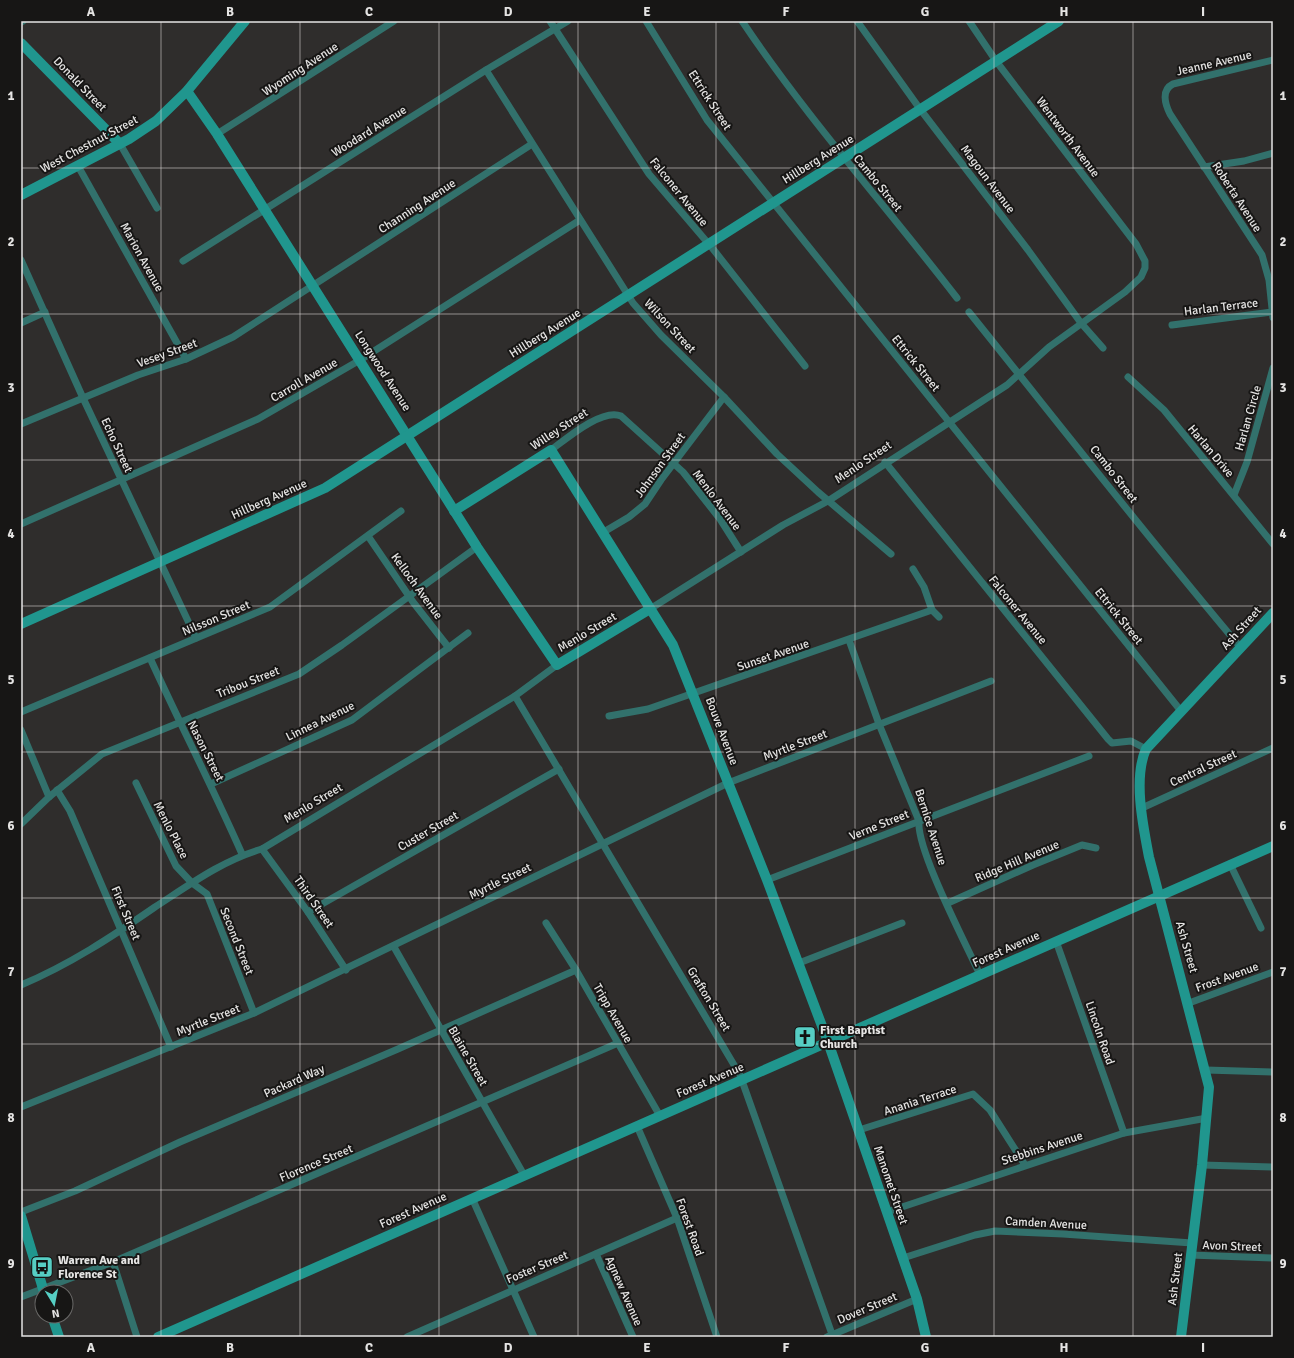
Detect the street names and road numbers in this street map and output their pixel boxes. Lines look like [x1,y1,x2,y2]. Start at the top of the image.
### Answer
street label: Wyoming Avenue [259,39,341,100]
street label: Jeanne Avenue [1175,48,1253,79]
street label: Donald Street [50,54,109,115]
street label: Ettrick Street [685,67,735,133]
street label: Wentworth Avenue [1032,94,1103,181]
street label: Woodard Avenue [329,102,409,160]
street label: West Chestnut Street [38,112,141,176]
street label: Hillberg Avenue [780,131,857,187]
street label: Magoun Avenue [957,142,1018,216]
street label: Cambo Street [850,152,905,215]
street label: Falconer Avenue [646,155,711,230]
street label: Roberta Avenue [1208,159,1265,235]
street label: Channing Avenue [376,176,459,237]
street label: Marion Avenue [116,220,167,294]
street label: Wilson Street [641,296,699,357]
street label: Harlan Terrace [1183,296,1259,319]
street label: Hillberg Avenue [507,305,584,361]
street label: Longwood Avenue [351,328,414,414]
street label: Ettrick Street [888,332,943,395]
street label: Vesey Street [135,336,199,371]
street label: Carroll Avenue [268,355,341,406]
street label: Harlan Circle [1232,384,1265,452]
street label: Willey Street [528,405,591,454]
street label: Echo Street [97,415,136,475]
street label: Harlan Drive [1184,422,1237,481]
street label: Johnson Street [632,430,689,501]
street label: Menlo Street [832,438,895,487]
street label: Cambo Street [1086,442,1141,506]
street label: Menlo Avenue [689,467,744,534]
street label: Hillberg Avenue [229,476,309,523]
street label: Kelloch Avenue [387,550,446,622]
street label: Falconer Avenue [985,573,1050,648]
street label: Ettrick Street [1091,585,1146,648]
street label: Nilsson Street [180,597,252,639]
street label: Ash Street [1218,604,1265,653]
street label: Menlo Street [555,609,619,656]
street label: Sunset Avenue [735,636,811,675]
street label: Tribou Street [215,663,282,702]
street label: Bouve Avenue [702,695,741,767]
street label: Linnea Avenue [283,698,357,745]
street label: Nason Street [184,718,227,784]
street label: Myrtle Street [761,726,829,765]
street label: Central Street [1168,746,1239,790]
street label: Menlo Street [281,780,345,827]
street label: Bernice Avenue [911,787,950,867]
street label: Menlo Place [150,799,191,861]
street label: Verne Street [847,807,911,844]
street label: Custer Street [395,808,461,855]
street label: Ridge Hill Avenue [973,837,1062,886]
street label: Myrtle Street [467,860,534,903]
street label: Third Street [290,873,337,931]
street label: First Street [107,884,144,942]
street label: Second Street [216,905,257,977]
street label: Ash Street [1172,920,1201,975]
street label: Forest Avenue [970,928,1042,971]
street label: Frost Avenue [1194,959,1261,996]
street label: Grafton Street [683,964,734,1034]
street label: Tripp Avenue [590,981,636,1046]
street label: Lincoln Road [1082,999,1117,1067]
street label: Myrtle Street [174,1001,242,1040]
street label: Blaine Street [444,1024,491,1089]
street label: Forest Avenue [674,1059,746,1101]
street label: Packard Way [261,1061,327,1102]
street label: Anania Terrace [882,1082,959,1119]
street label: Stebbins Avenue [1000,1128,1085,1169]
street label: Florence Street [277,1141,355,1186]
street label: Manomet Street [870,1144,911,1226]
street label: Forest Avenue [377,1189,449,1232]
street label: Forest Road [672,1196,707,1258]
street label: Camden Avenue [1005,1214,1087,1233]
street label: Avon Street [1202,1238,1262,1255]
street label: Foster Street [504,1248,570,1287]
street label: Ash Street [1165,1252,1186,1306]
street label: Agnew Avenue [601,1254,646,1328]
street label: Dover Street [835,1289,899,1328]

